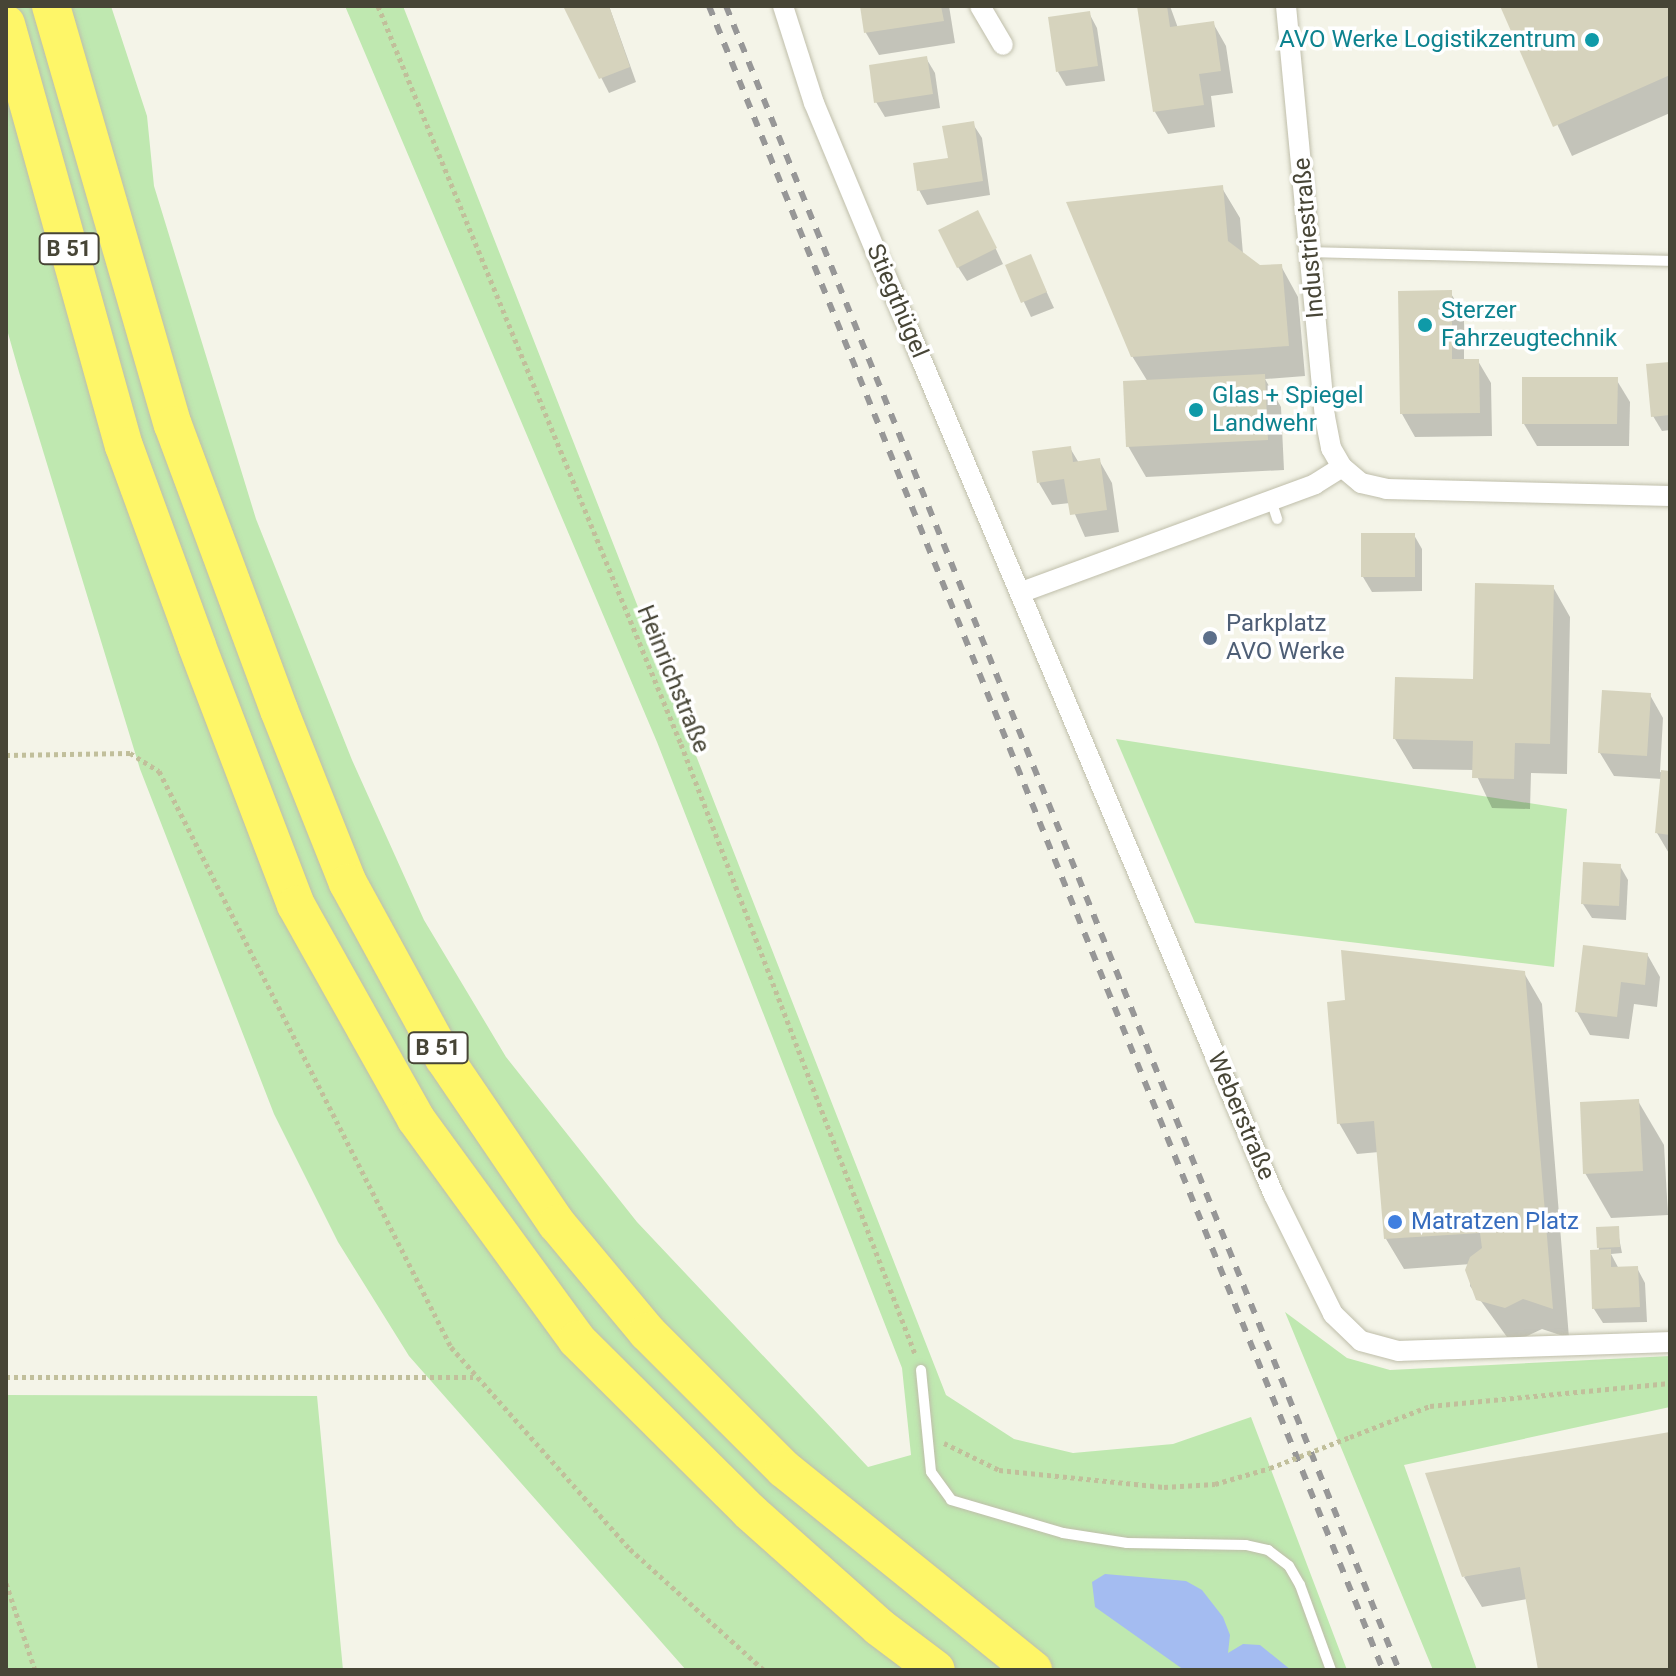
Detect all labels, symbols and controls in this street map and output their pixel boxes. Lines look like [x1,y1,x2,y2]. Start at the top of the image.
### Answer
place label: AVO Werke Logistikzentrum [1279,26,1576,54]
marker: AVO Werke Logistikzentrum [1583,31,1601,49]
street label: Industriestraße [1288,156,1330,320]
road number: B 51 [37,231,101,267]
street label: Stiegthügel [860,240,934,362]
place label: Sterzer Fahrzeugtechnik [1441,297,1617,353]
marker: Sterzer Fahrzeugtechnik [1416,316,1434,334]
place label: Glas + Spiegel Landwehr [1212,382,1363,438]
marker: Glas + Spiegel Landwehr [1187,401,1205,419]
street label: Heinrichstraße [630,601,716,757]
place label: Parkplatz AVO Werke [1226,610,1345,666]
marker: Parkplatz AVO Werke [1201,629,1219,647]
road number: B 51 [406,1030,470,1066]
street label: Weberstraße [1201,1048,1281,1184]
place label: Matratzen Platz [1411,1208,1579,1236]
marker: Matratzen Platz [1386,1213,1404,1231]

